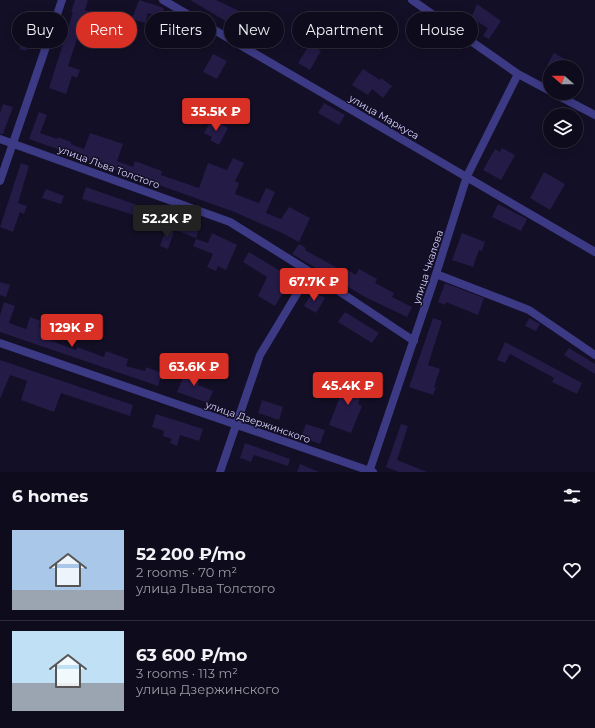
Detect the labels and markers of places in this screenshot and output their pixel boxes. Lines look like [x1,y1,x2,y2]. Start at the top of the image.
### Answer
pin: 35.5K ₽ [179,98,253,132]
pin: 52.2K ₽ [130,205,204,239]
pin: 67.7K ₽ [277,268,351,302]
pin: 129K ₽ [39,314,105,348]
pin: 63.6K ₽ [157,353,231,387]
pin: 45.4K ₽ [311,372,385,406]

